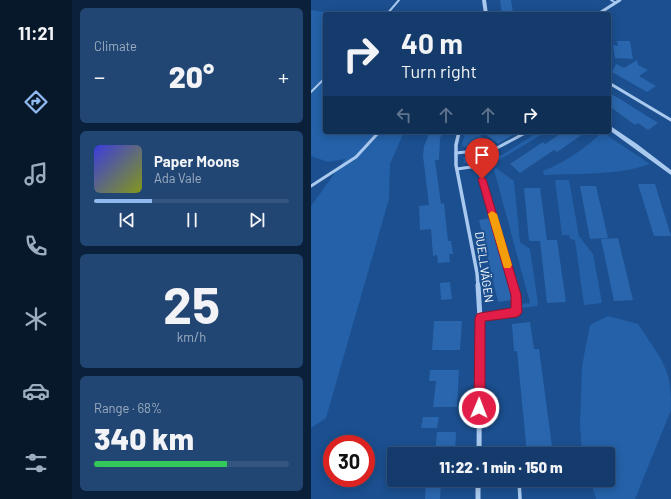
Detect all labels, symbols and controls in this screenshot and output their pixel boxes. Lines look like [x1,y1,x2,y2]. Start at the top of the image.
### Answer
text: 11:21 [18,22,54,44]
text: 40 m [401,26,463,60]
icon: right [335,28,387,80]
text: Climate [94,38,137,54]
text: 20° [169,58,214,94]
text: Turn right [401,60,477,82]
text: − [94,63,105,89]
text: + [278,63,289,89]
icon: directions [22,88,50,116]
icon: left [393,104,415,126]
icon: ahead [435,104,457,126]
icon: ahead [477,104,499,126]
icon: right [519,104,541,126]
pin [465,138,499,179]
icon: arrive [471,144,493,166]
text: Paper Moons [154,152,239,170]
icon: music [22,160,50,188]
text: Ada Vale [154,170,202,186]
icon: previous [116,209,138,231]
icon: pause [181,209,203,231]
icon: next [246,209,268,231]
street label: DUELLVÄGEN [473,231,497,303]
icon: phone [22,232,50,260]
text: 25 [163,272,220,334]
icon: climate [22,305,50,333]
text: km/h [177,329,206,345]
icon: car [22,377,50,405]
position arrow [458,387,500,429]
text: Range · 68% [94,400,162,416]
text: 340 km [94,420,194,456]
speed limit sign: 30 [323,435,375,487]
icon: filters [22,449,50,477]
text: 11:22 · 1 min · 150 m [439,458,563,476]

